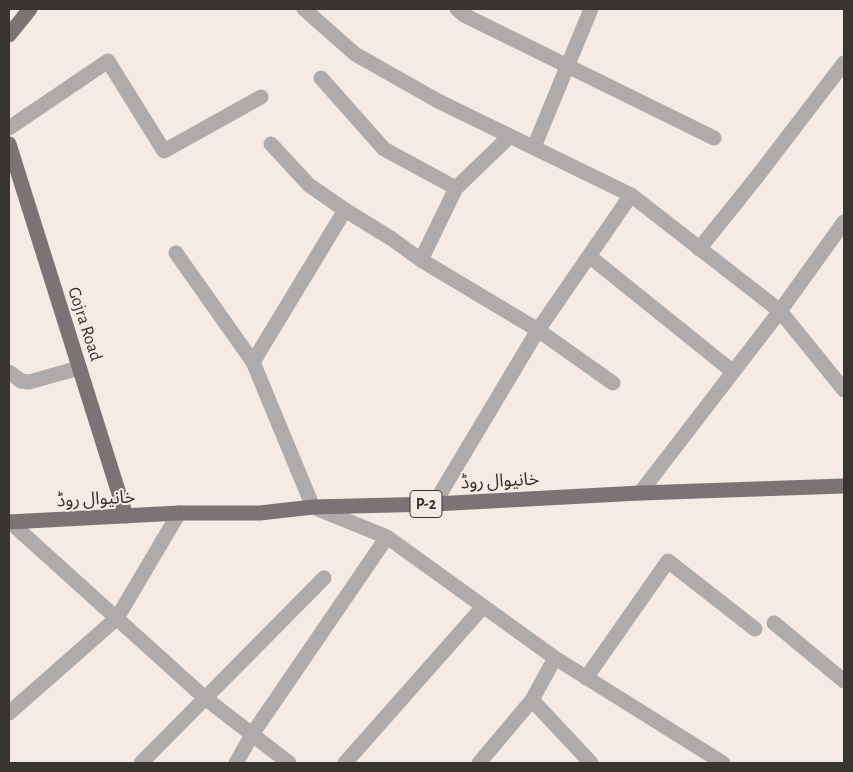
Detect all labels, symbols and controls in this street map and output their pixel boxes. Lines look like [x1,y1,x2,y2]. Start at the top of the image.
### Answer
street label: Gojra Road [63,284,107,364]
street label: خانیوال روڈ [460,468,540,494]
street label: خانیوال روڈ [56,486,136,512]
road number: P-2 [410,490,442,518]

